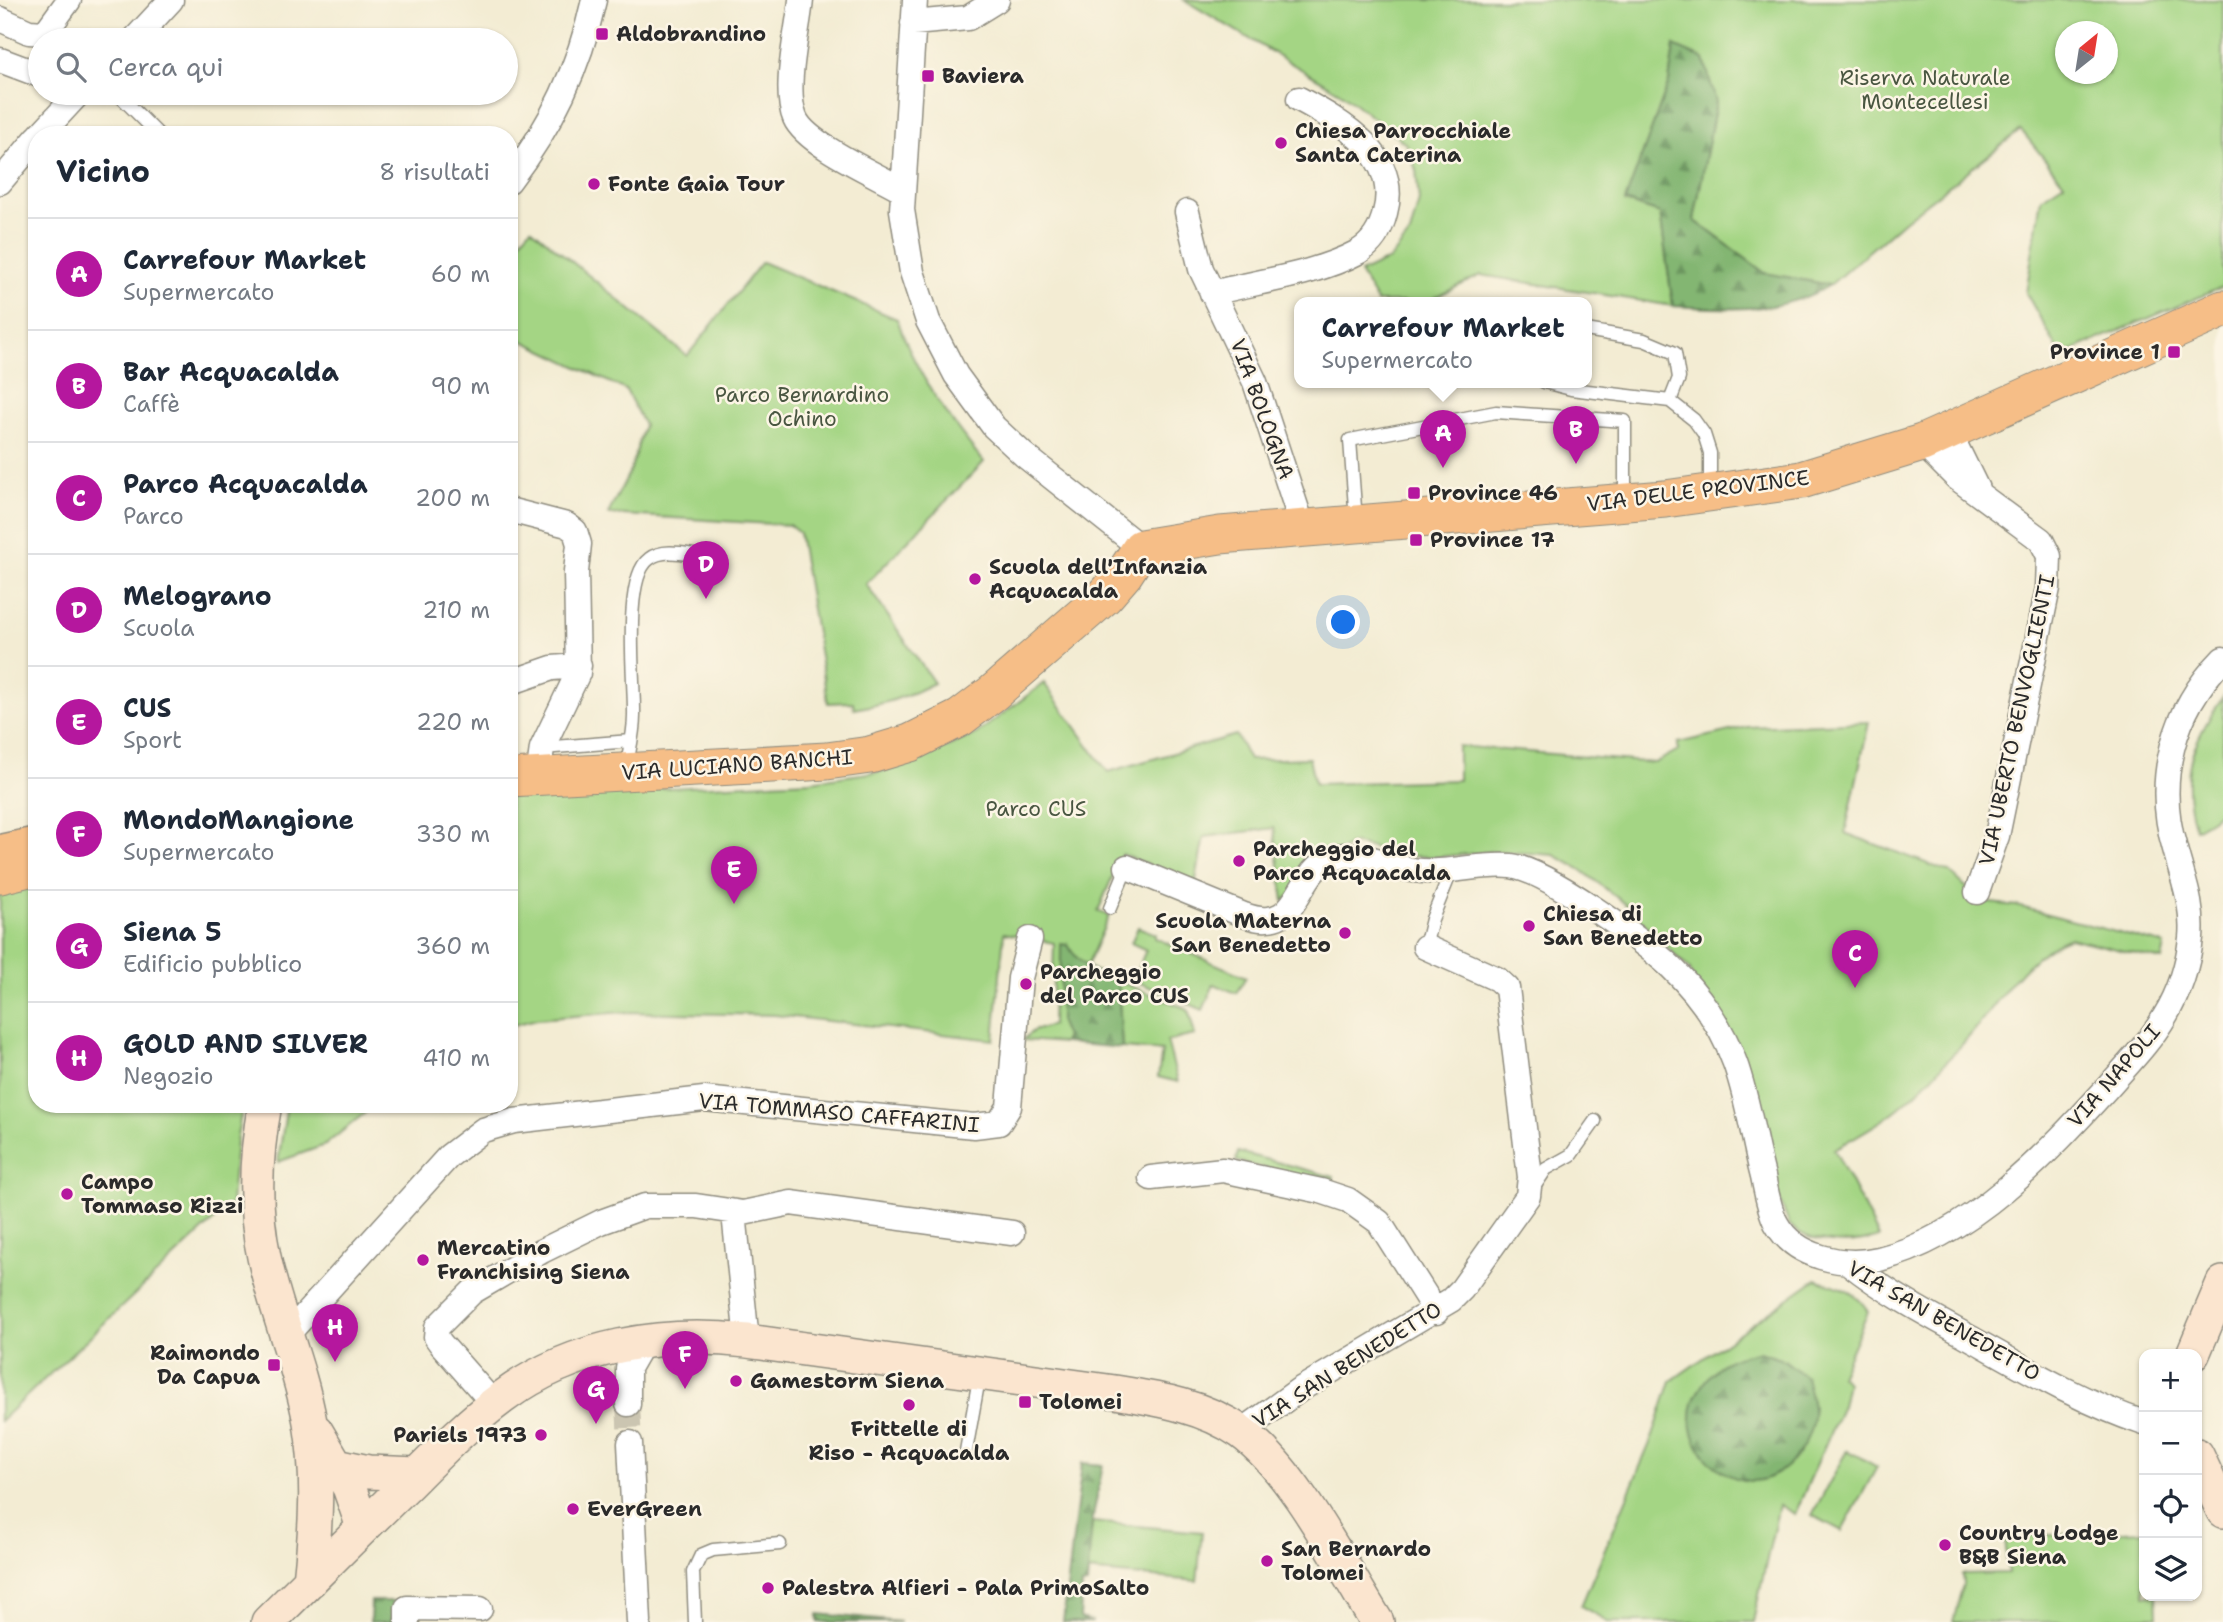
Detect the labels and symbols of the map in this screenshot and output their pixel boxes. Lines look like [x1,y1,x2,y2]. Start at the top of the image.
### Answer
place label: Aldobrandino [616,20,766,48]
north arrow [2055,21,2118,84]
marker: Aldobrandino [594,26,610,42]
place label: Baviera [942,62,1025,90]
park label: Riserva Naturale Montecellesi [1839,64,2011,116]
marker: Baviera [920,68,936,84]
place label: Chiesa Parrocchiale Santa Caterina [1295,117,1511,169]
marker: Chiesa Parrocchiale Santa Caterina [1273,135,1289,151]
place label: Fonte Gaia Tour [608,170,785,198]
marker: Fonte Gaia Tour [586,176,602,192]
street label: VIA BOLOGNA [1224,335,1300,483]
place label: Province 1 [2050,338,2160,366]
marker: Province 1 [2166,344,2182,360]
park label: Parco Bernardino Ochino [715,381,889,433]
pin: B [1553,406,1599,464]
pin: A [1420,410,1466,468]
street label: VIA DELLE PROVINCE [1585,463,1811,519]
place label: Province 46 [1428,479,1558,507]
marker: Province 46 [1406,485,1422,501]
place label: Province 17 [1430,526,1555,554]
marker: Province 17 [1408,532,1424,548]
pin: D [683,541,729,599]
place label: Scuola dell'Infanzia Acquacalda [989,553,1208,605]
marker: Scuola dell'Infanzia Acquacalda [967,571,983,587]
street label: VIA UBERTO BENVOGLIENTI [1972,572,2062,868]
your location [1326,605,1360,639]
street label: VIA LUCIANO BANCHI [621,743,853,787]
park label: Parco CUS [985,795,1087,823]
place label: Parcheggio del Parco Acquacalda [1253,835,1451,887]
pin: E [711,846,757,904]
marker: Parcheggio del Parco Acquacalda [1231,853,1247,869]
place label: Chiesa di San Benedetto [1543,900,1703,952]
place label: Scuola Materna San Benedetto [1155,907,1332,959]
marker: Chiesa di San Benedetto [1521,918,1537,934]
marker: Scuola Materna San Benedetto [1337,925,1353,941]
pin: C [1832,930,1878,988]
place label: Parcheggio del Parco CUS [1040,958,1189,1010]
marker: Parcheggio del Parco CUS [1018,976,1034,992]
street label: VIA NAPOLI [2061,1018,2167,1134]
street label: VIA TOMMASO CAFFARINI [697,1087,981,1139]
place label: Campo Tommaso Rizzi [81,1168,243,1220]
marker: Campo Tommaso Rizzi [59,1186,75,1202]
place label: Mercatino Franchising Siena [437,1234,630,1286]
marker: Mercatino Franchising Siena [415,1252,431,1268]
street label: VIA SAN BENEDETTO [1843,1254,2045,1388]
street label: VIA SAN BENEDETTO [1247,1295,1447,1435]
pin: H [312,1304,358,1362]
pin: F [662,1331,708,1389]
place label: Raimondo Da Capua [150,1339,261,1391]
marker: Raimondo Da Capua [266,1357,282,1373]
pin: G [573,1366,619,1424]
place label: Gamestorm Siena [750,1367,945,1395]
marker: Gamestorm Siena [728,1373,744,1389]
place label: Tolomei [1039,1388,1122,1416]
marker: Tolomei [1017,1394,1033,1410]
marker: Frittelle di Riso - Acquacalda [901,1397,917,1413]
place label: Frittelle di Riso - Acquacalda [809,1415,1010,1467]
place label: Pariels 1973 [393,1421,527,1449]
marker: Pariels 1973 [533,1427,549,1443]
place label: EverGreen [587,1495,702,1523]
marker: EverGreen [565,1501,581,1517]
place label: Country Lodge B&B Siena [1959,1519,2119,1571]
place label: San Bernardo Tolomei [1281,1535,1431,1587]
marker: Country Lodge B&B Siena [1937,1537,1953,1553]
marker: San Bernardo Tolomei [1259,1553,1275,1569]
place label: Palestra Alfieri - Pala PrimoSalto [782,1574,1149,1602]
marker: Palestra Alfieri - Pala PrimoSalto [760,1580,776,1596]

